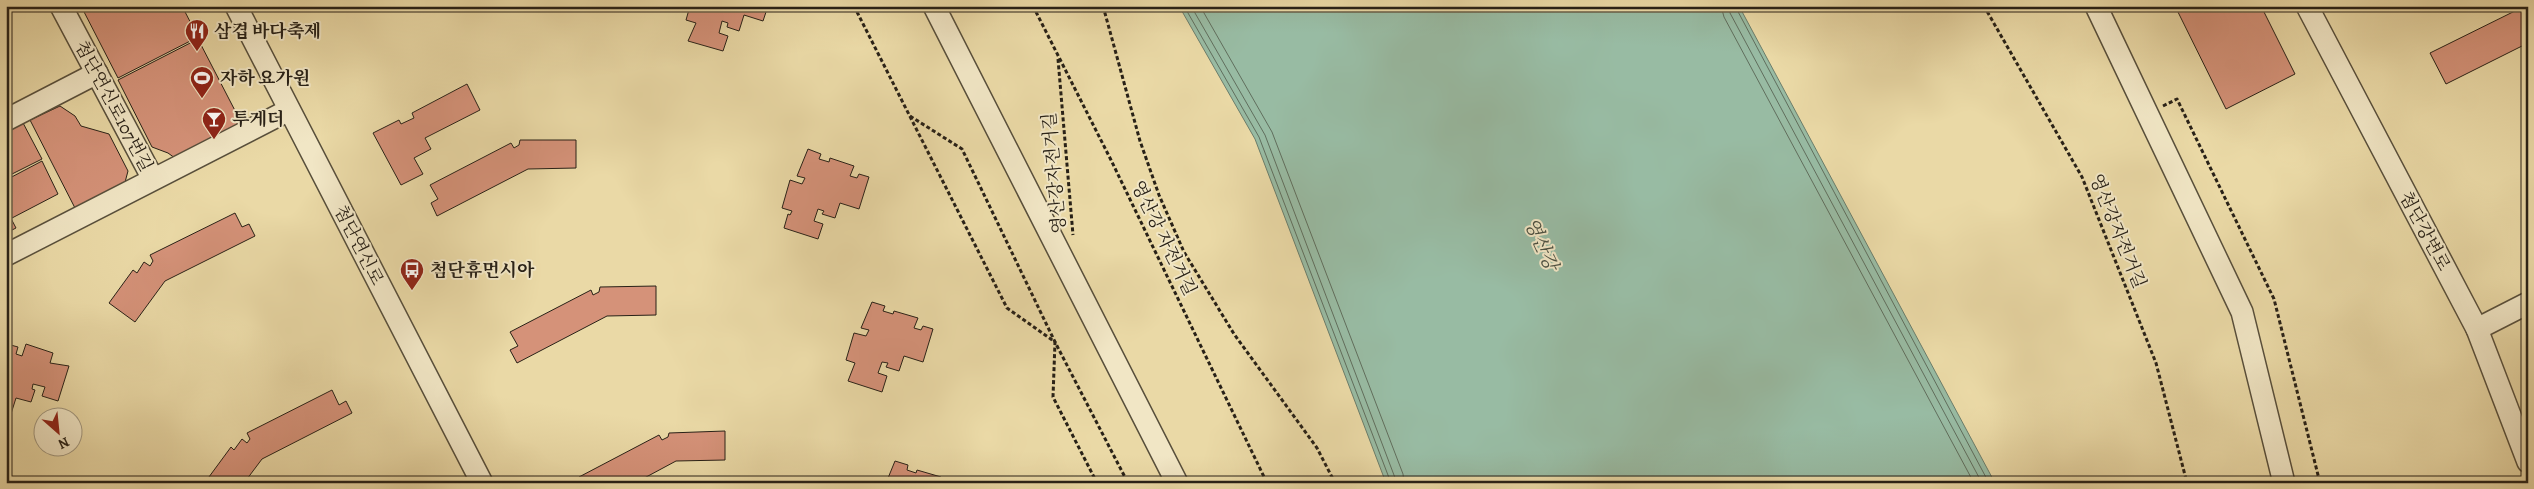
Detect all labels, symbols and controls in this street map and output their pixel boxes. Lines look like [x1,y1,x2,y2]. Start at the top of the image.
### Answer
restaurant icon: 삼겹 바다축제 [184,18,210,52]
place label: 삼겹 바다축제 [214,19,321,43]
street label: 첨단연신로107번길 [69,36,159,176]
sports icon: 자하 요가원 [189,65,215,99]
place label: 자하 요가원 [220,66,310,90]
bar icon: 투게더 [201,106,227,140]
place label: 투게더 [232,107,284,131]
street label: 영산강자전거길 [1037,111,1071,235]
street label: 영산강자전거길 [2084,170,2152,292]
street label: 영산강 자전거길 [1126,176,1202,300]
street label: 첨단강변로 [2394,187,2456,275]
street label: 첨단연신로 [329,201,389,289]
water label: 영산강 [1518,214,1565,277]
bus stop icon: 첨단휴먼시아 [399,257,425,291]
place label: 첨단휴먼시아 [430,258,535,282]
north arrow [32,406,82,456]
text: N [55,432,73,454]

